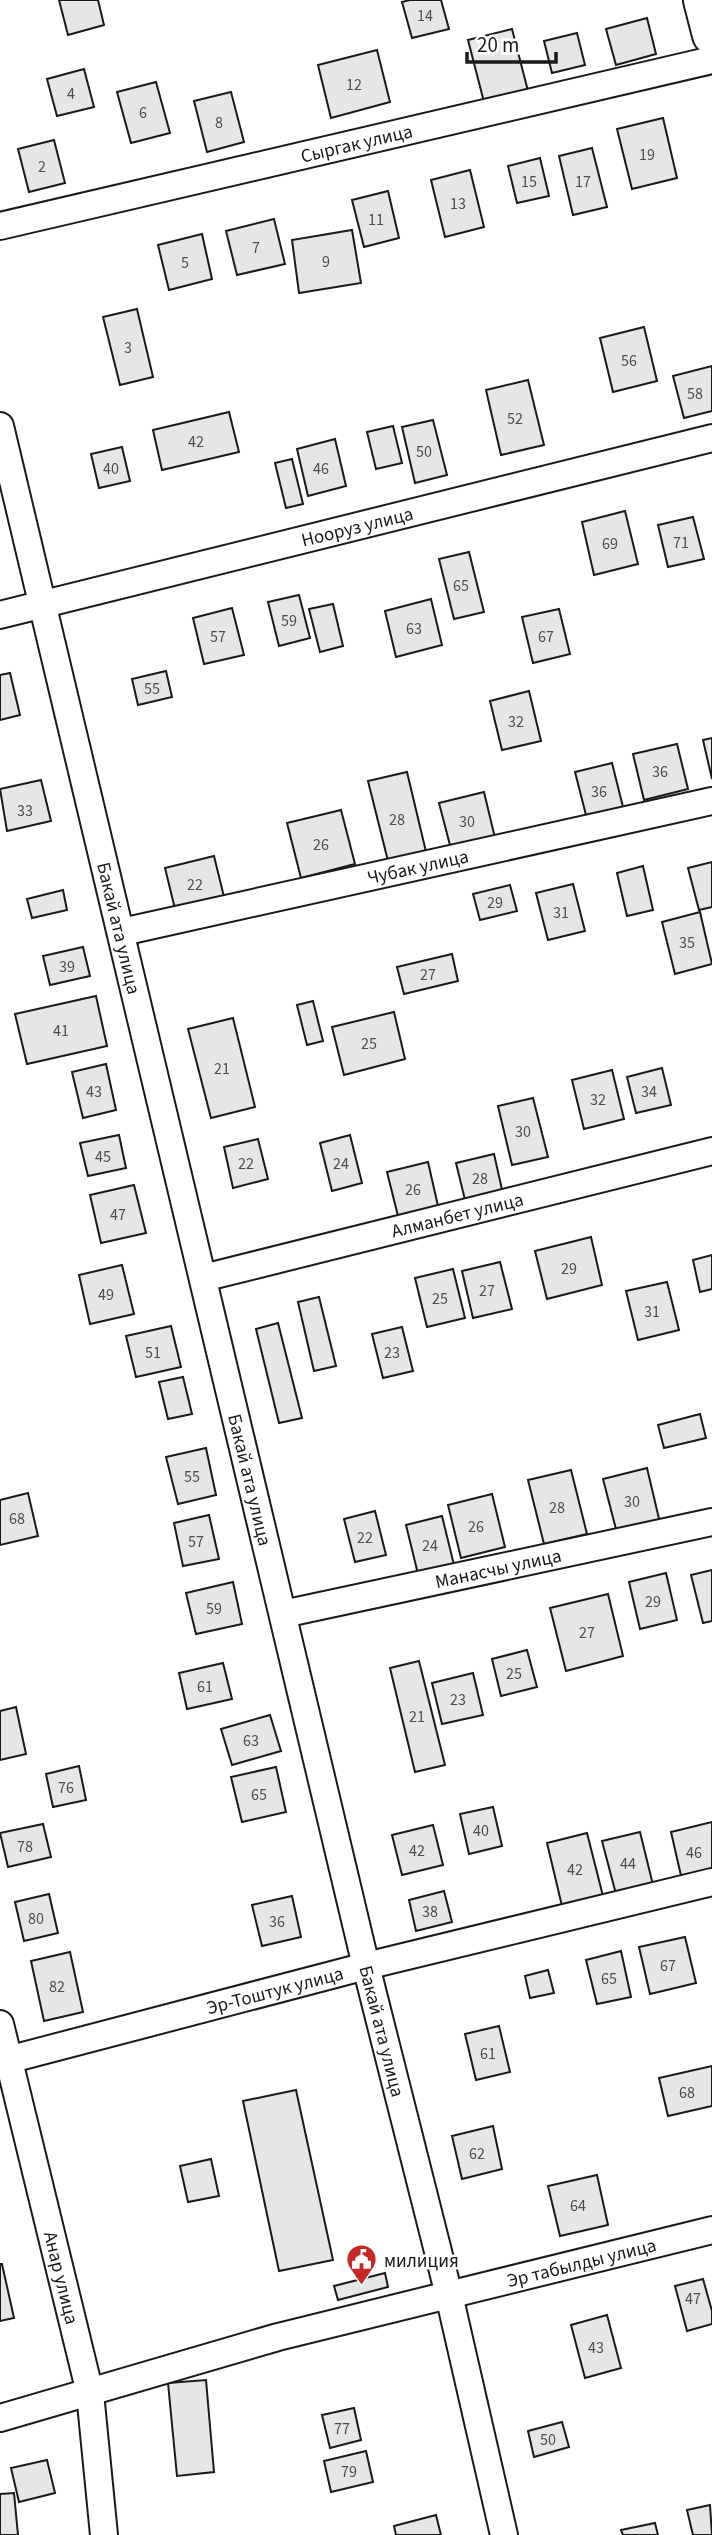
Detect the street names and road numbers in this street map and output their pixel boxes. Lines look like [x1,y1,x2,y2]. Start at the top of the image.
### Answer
street label: Сыргак улица [298,118,415,170]
street label: Нооруз улица [299,501,416,555]
street label: Чубак улица [365,843,471,892]
street label: Бакай ата улица [89,860,147,997]
street label: Алманбет улица [389,1187,526,1245]
street label: Бакай ата улица [220,1411,278,1549]
street label: Манасчы улица [433,1543,564,1596]
street label: Эр-Тоштук улица [204,1960,347,2022]
street label: Бакай ата улица [351,1963,411,2100]
street label: Анар улица [36,2229,85,2327]
street label: Эр табылды улица [504,2232,659,2295]

